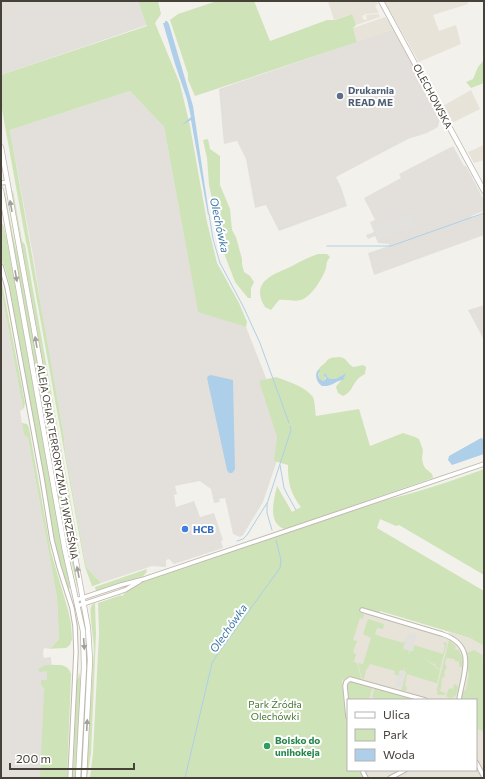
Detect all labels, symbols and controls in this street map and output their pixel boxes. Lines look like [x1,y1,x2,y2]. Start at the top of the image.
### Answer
street label: OLECHOWSKA [411,62,455,131]
place label: Drukarnia READ ME [348,84,394,108]
marker: Drukarnia READ ME [335,91,345,101]
water label: Olechówka [208,196,232,254]
one-way arrow [8,200,14,212]
one-way arrow [14,269,20,282]
one-way arrow [33,336,39,348]
street label: ALEJA OFIAR TERRORYZMU 11 WRZEŚNIA [35,364,81,560]
place label: HCB [193,523,214,535]
marker: HCB [180,524,190,534]
one-way arrow [74,566,80,578]
water label: Olechówka [207,601,250,655]
one-way arrow [80,638,87,650]
park label: Park Źródła Olechówki [248,698,302,722]
legend [347,699,477,771]
text: Ulica [383,707,410,721]
one-way arrow [83,719,90,731]
text: Park [383,727,409,741]
place label: Boisko do unihokeja [275,734,320,758]
marker: Boisko do unihokeja [262,741,272,751]
scale bar [10,745,134,771]
text: Woda [383,747,415,761]
text: 200 m [16,751,51,765]

